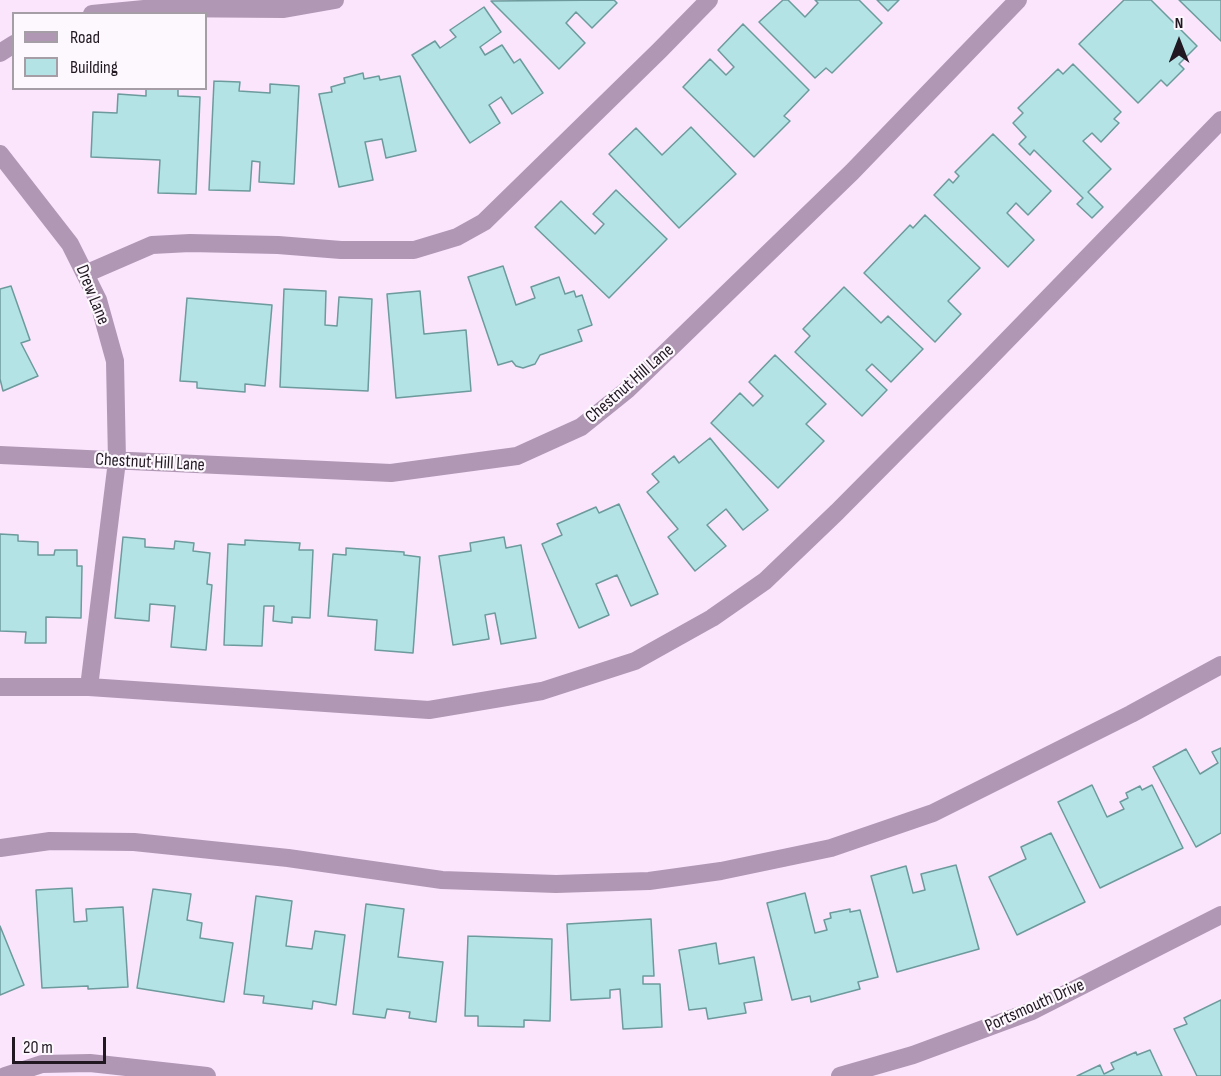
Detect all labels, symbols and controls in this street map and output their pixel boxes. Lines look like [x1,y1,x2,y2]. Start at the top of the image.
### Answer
legend [12,12,207,90]
north arrow [1149,12,1209,72]
text: N [1175,14,1183,33]
text: Road [70,27,100,48]
text: Building [70,57,118,78]
street label: Drew Lane [70,262,114,328]
street label: Chestnut Hill Lane [581,340,679,428]
street label: Chestnut Hill Lane [95,449,205,477]
street label: Portsmouth Drive [982,975,1088,1037]
scale bar [15,1025,110,1063]
text: 20 m [23,1037,53,1058]

